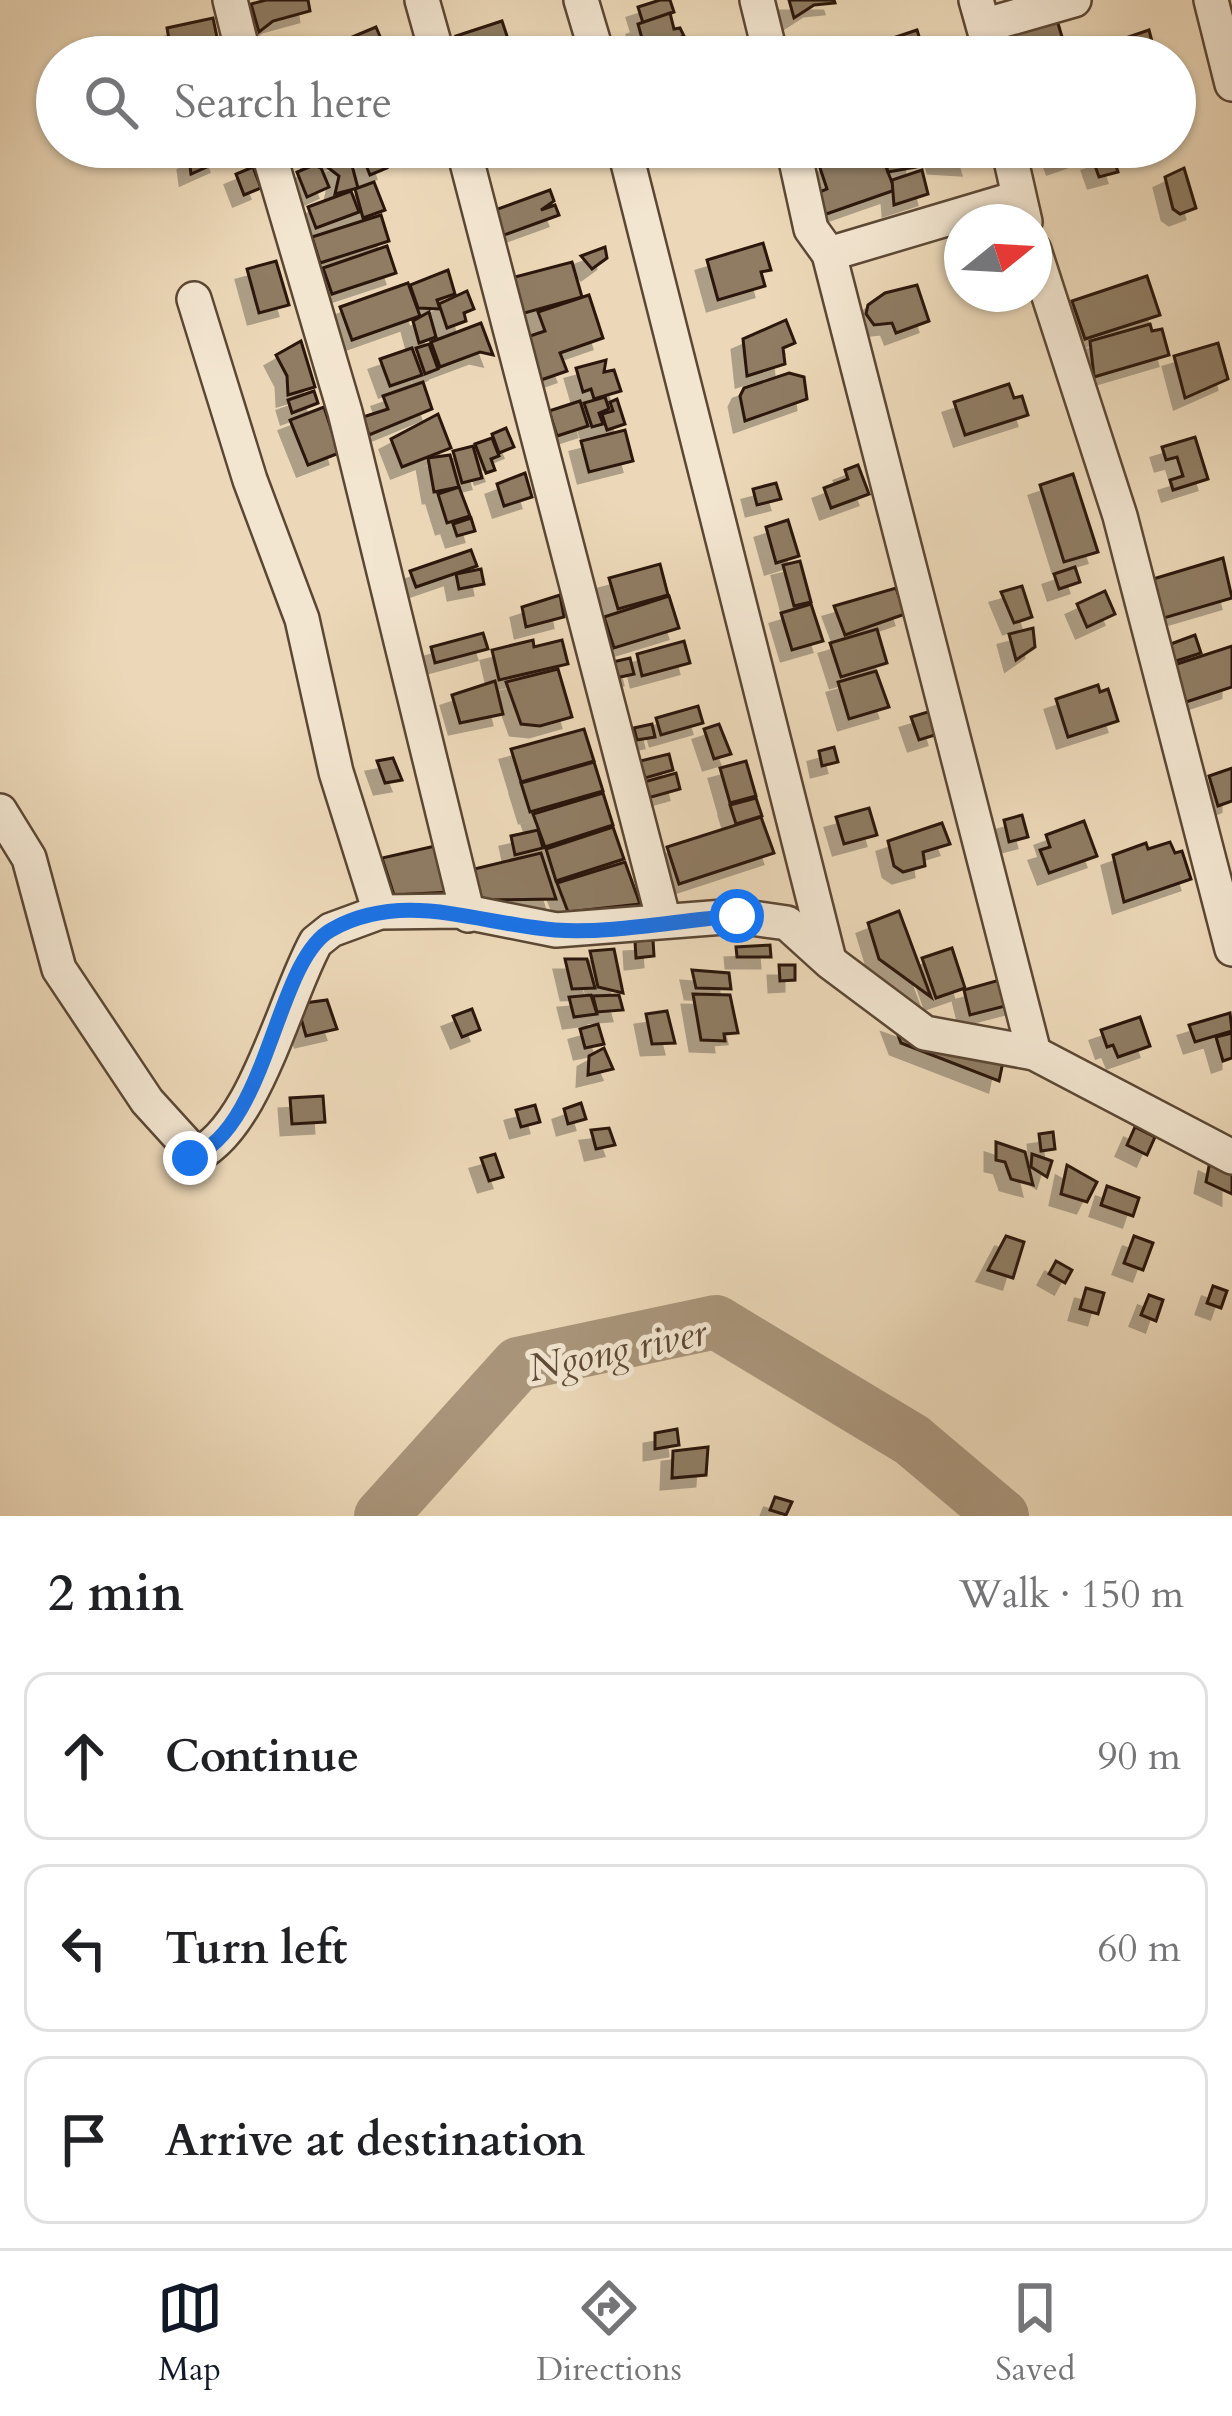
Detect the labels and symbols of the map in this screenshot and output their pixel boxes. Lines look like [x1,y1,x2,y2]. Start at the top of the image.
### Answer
north arrow [944,204,1052,312]
route start [710,889,764,943]
route end [163,1131,217,1185]
water label: Ngong river [523,1305,713,1395]

